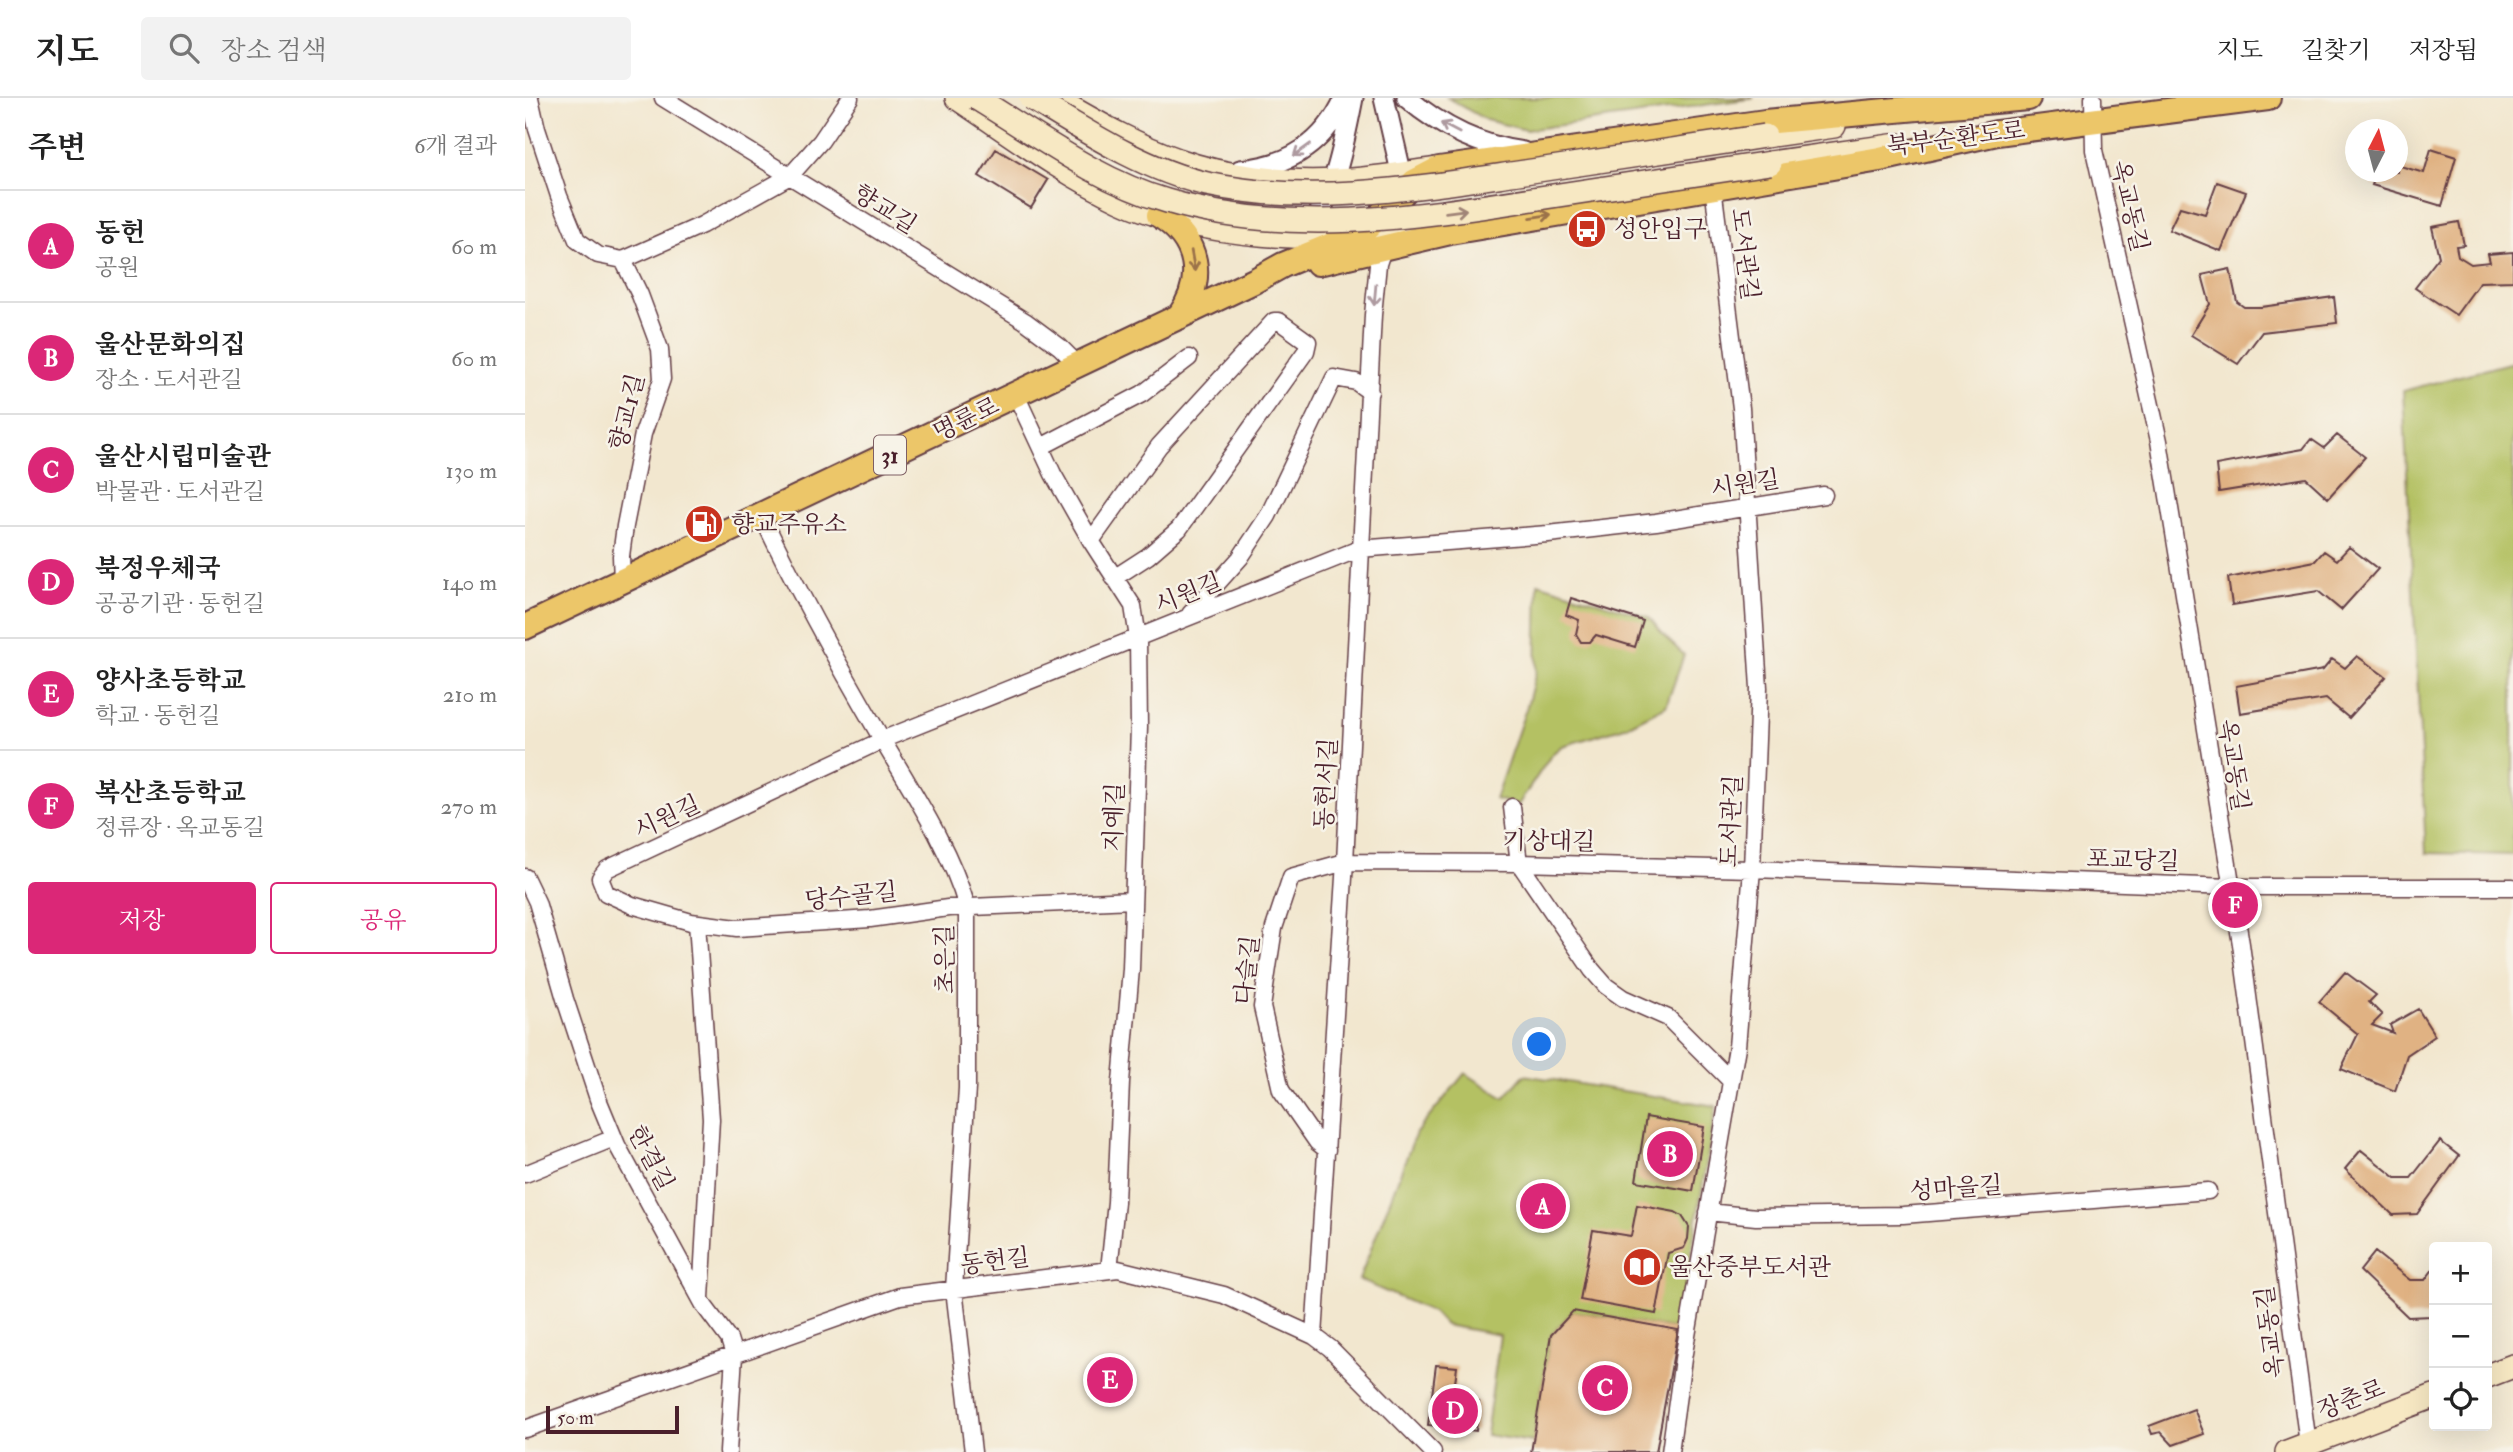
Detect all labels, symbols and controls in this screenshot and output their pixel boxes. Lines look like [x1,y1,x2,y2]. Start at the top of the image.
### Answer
search box [141,17,631,80]
icon: search [165,29,203,67]
text: 지도 [35,31,99,72]
text: 장소 검색 [221,35,327,67]
text: 지도 [2217,35,2263,66]
text: 길찾기 [2301,35,2370,66]
text: 저장됨 [2408,35,2478,66]
street label: 북부순환도로 [1885,115,2027,162]
north arrow [2345,119,2408,182]
one-way arrow [1440,121,1461,134]
text: 주변 [28,129,86,166]
text: 6개 결과 [414,131,497,160]
one-way arrow [1293,143,1312,157]
street label: 옥교동길 [2104,157,2155,255]
street label: 향교길 [847,178,922,241]
one-way arrow [1445,204,1467,217]
street label: 도서관길 [1723,206,1766,302]
bus stop icon: 성안입구 [1566,208,1608,250]
one-way arrow [1529,209,1552,222]
place label: 성안입구 [1614,214,1707,245]
text: 동헌 [95,217,145,249]
text: A [44,232,58,261]
text: 60 m [451,232,497,261]
one-way arrow [1187,249,1200,272]
text: 공원 [95,253,139,282]
one-way arrow [1368,283,1381,306]
text: 울산문화의집 [95,329,246,361]
text: B [43,344,59,373]
text: 60 m [451,344,497,373]
text: 장소 · 도서관길 [95,365,243,394]
street label: 향교1길 [603,370,652,454]
street label: 명륜로 [928,390,1004,449]
road number: 31 [874,436,906,474]
text: 울산시립미술관 [95,441,271,473]
text: C [43,456,59,485]
text: 130 m [445,456,497,485]
street label: 시원길 [1708,464,1782,505]
text: 박물관 · 도서관길 [95,477,265,506]
fuel station icon: 향교주유소 [683,503,725,545]
place label: 향교주유소 [731,509,847,540]
text: 북정우체국 [95,553,221,585]
street label: 시원길 [1150,566,1226,621]
text: D [42,568,60,597]
text: 140 m [442,568,497,597]
text: 공공기관 · 동헌길 [95,589,265,618]
text: 양사초등학교 [95,665,246,697]
text: E [43,680,59,709]
text: 210 m [443,680,497,709]
text: 학교 · 동헌길 [95,701,220,730]
street label: 옥교동길 [2211,717,2256,813]
street label: 동헌서길 [1309,737,1344,831]
street label: 도서관길 [1714,774,1749,868]
text: 복산초등학교 [95,777,246,809]
street label: 지예길 [1098,782,1131,852]
street label: 시원길 [629,789,705,846]
text: F [44,792,58,821]
text: 270 m [440,792,497,821]
text: 정류장 · 옥교동길 [95,813,265,842]
street label: 기상대길 [1502,825,1596,858]
street label: 포교당길 [2086,843,2180,878]
street label: 당수골길 [803,876,899,917]
pin: F [2212,879,2258,931]
button: 저장 [28,882,256,954]
button: 공유 [270,882,497,954]
street label: 초은길 [929,924,962,994]
street label: 다슬길 [1228,934,1267,1006]
your location [1522,1027,1556,1061]
street label: 한결길 [621,1120,681,1196]
pin: B [1647,1128,1693,1180]
street label: 성마을길 [1909,1170,2003,1207]
pin: A [1520,1180,1566,1232]
street label: 동헌길 [959,1242,1031,1281]
map controls [2429,1242,2492,1431]
button: + [2429,1242,2492,1305]
library icon: 울산중부도서관 [1621,1246,1663,1288]
place label: 울산중부도서관 [1669,1252,1831,1283]
street label: 옥교동길 [2249,1284,2292,1380]
button: − [2429,1305,2492,1368]
pin: E [1087,1354,1133,1406]
pin: C [1582,1362,1628,1414]
button: locate [2429,1368,2492,1431]
street label: 장춘로 [2313,1373,2389,1426]
pin: D [1432,1385,1478,1437]
scale bar [546,1403,679,1435]
text: 50 m [557,1406,594,1430]

